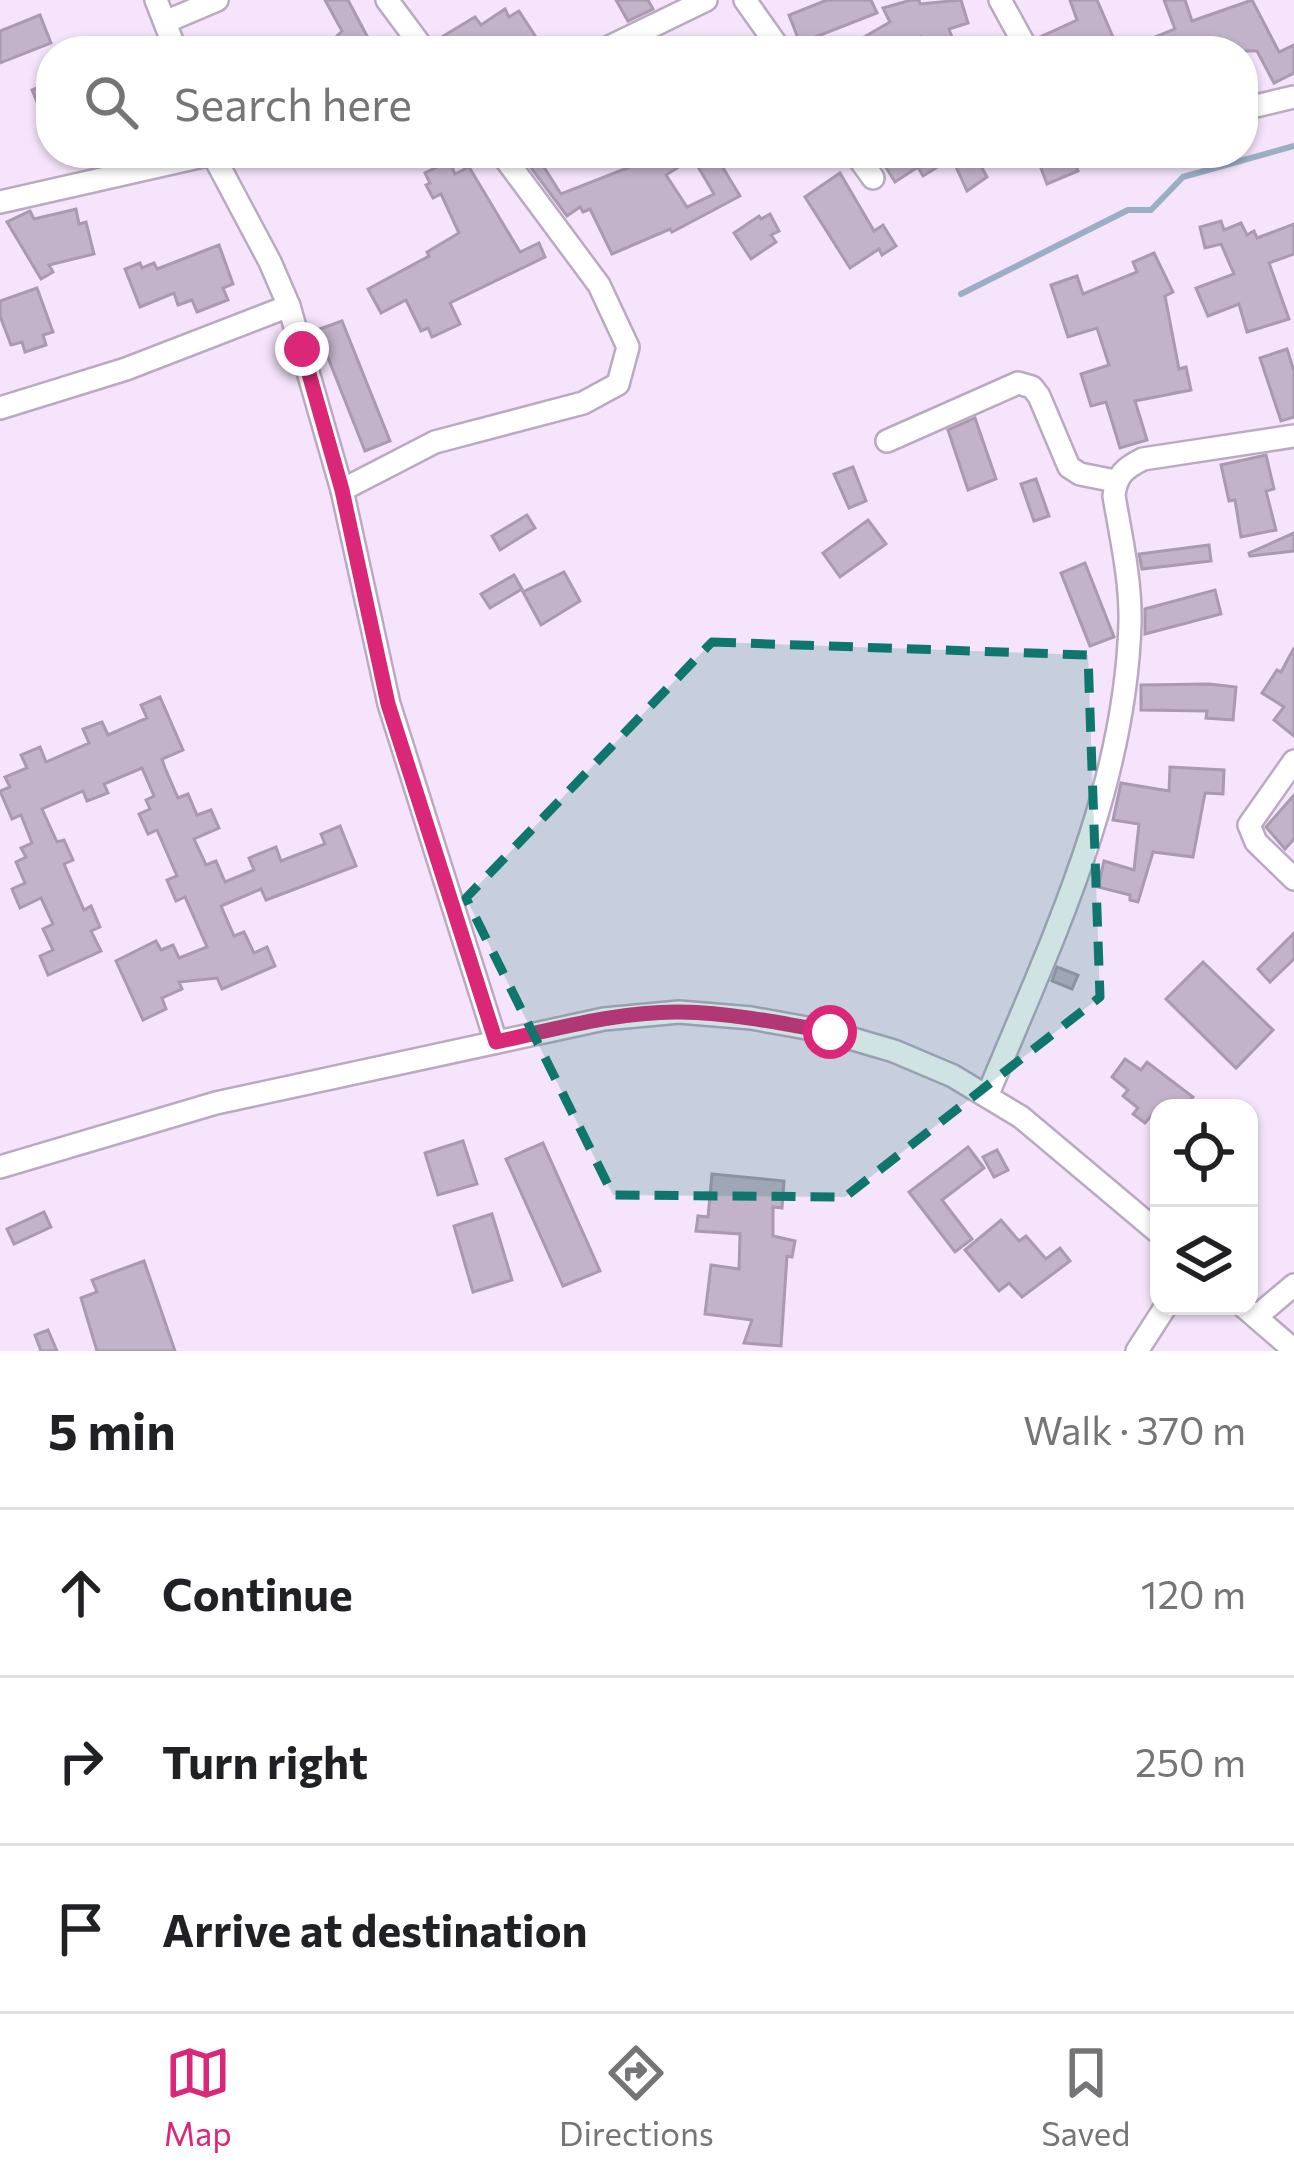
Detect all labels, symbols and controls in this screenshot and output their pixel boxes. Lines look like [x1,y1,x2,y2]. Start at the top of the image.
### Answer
search box [36,36,1258,168]
icon: search [78,69,144,135]
text: Search here [174,75,412,130]
route end [275,322,329,376]
route start [803,1005,857,1059]
map controls [1150,1099,1258,1315]
button: locate [1150,1099,1258,1207]
button: layers [1150,1207,1258,1315]
text: 5 min [48,1398,176,1461]
text: Walk · 370 m [1023,1405,1246,1453]
icon: ahead [48,1560,114,1626]
text: Continue [162,1565,353,1620]
text: 120 m [1141,1569,1246,1617]
icon: right [48,1728,114,1794]
text: Turn right [162,1733,368,1788]
text: 250 m [1135,1737,1246,1785]
icon: arrive [48,1896,114,1962]
text: Arrive at destination [162,1901,588,1956]
tab: Map [164,2040,232,2153]
tab: Directions [559,2040,714,2153]
tab: Saved [1041,2040,1130,2153]

